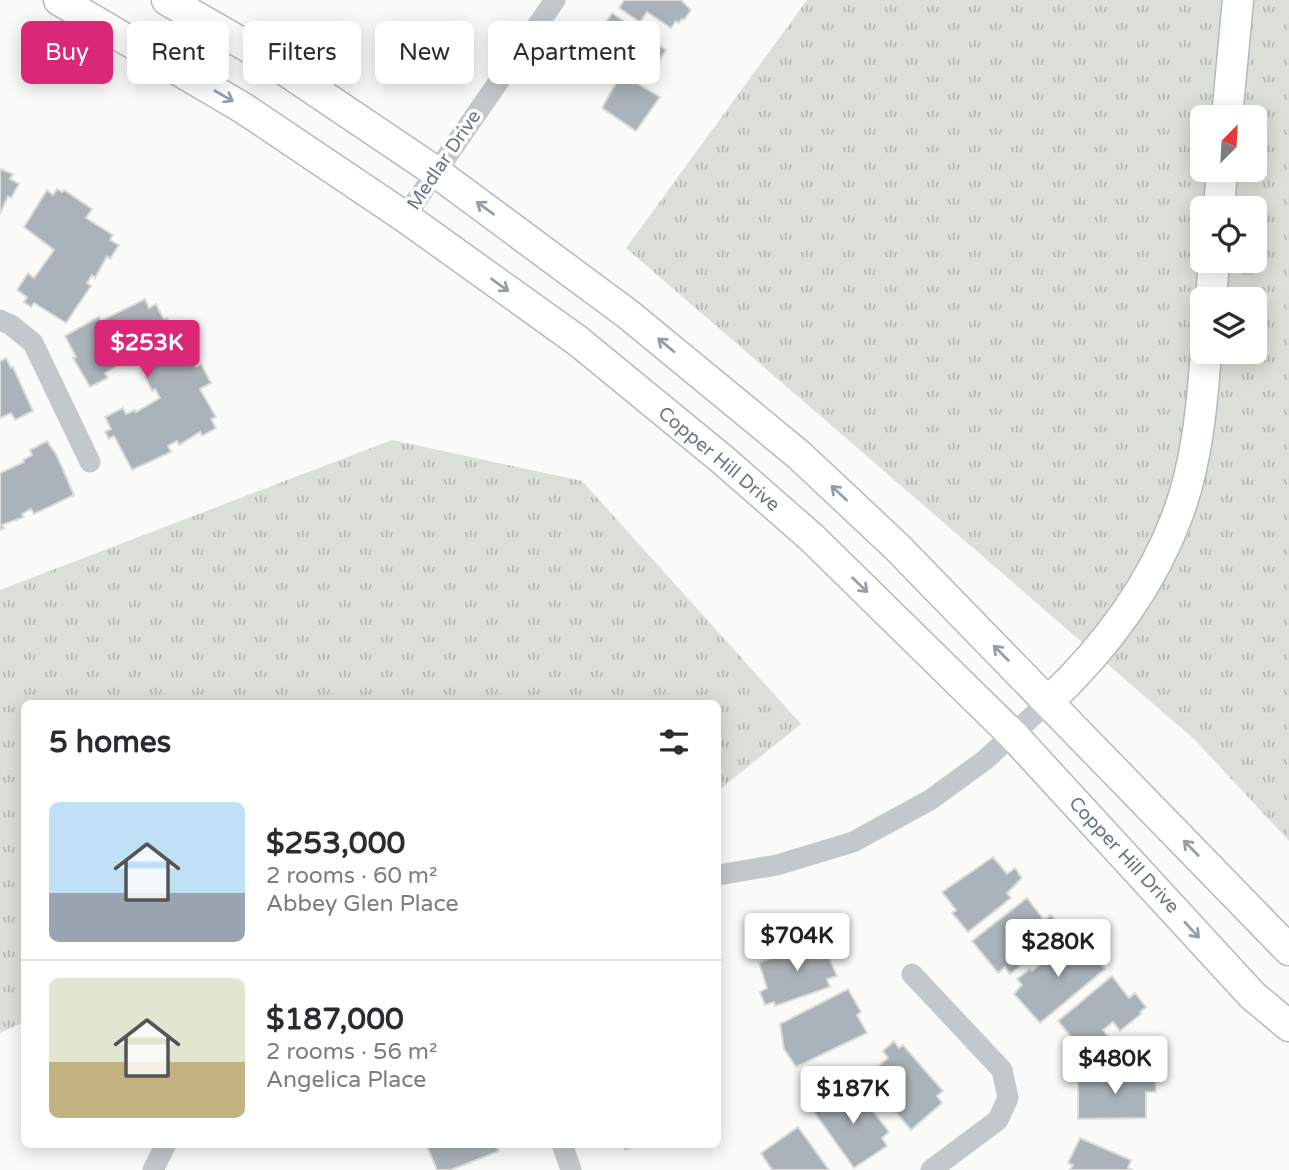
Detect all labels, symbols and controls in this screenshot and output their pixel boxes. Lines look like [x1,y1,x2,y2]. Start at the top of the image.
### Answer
chip: Buy [21,21,113,84]
chip: Rent [127,21,229,84]
chip: Filters [243,21,361,84]
chip: New [375,21,474,84]
chip: Apartment [488,21,660,84]
one-way arrow [213,89,233,103]
north arrow [1190,105,1267,182]
map controls [1190,105,1267,364]
street label: Medlar Drive [403,106,485,214]
button: locate [1190,196,1267,273]
one-way arrow [476,201,495,215]
one-way arrow [491,278,509,293]
button: layers [1190,287,1267,364]
pin: $253K [98,320,196,380]
text: $253K [111,329,183,357]
one-way arrow [658,338,676,353]
street label: Copper Hill Drive [654,402,784,516]
one-way arrow [830,485,848,501]
one-way arrow [851,576,868,593]
one-way arrow [993,644,1010,661]
icon: filters [655,723,693,761]
text: 5 homes [49,724,171,761]
street label: Copper Hill Drive [1064,792,1184,918]
text: $253,000 [266,825,405,862]
icon: home [105,830,189,914]
one-way arrow [1182,840,1199,857]
text: 2 rooms · 60 m² [266,862,437,890]
text: Abbey Glen Place [266,890,459,918]
pin: $704K [748,914,846,973]
pin: $280K [1009,920,1107,979]
one-way arrow [1184,920,1200,938]
text: $704K [761,922,833,950]
text: $280K [1022,928,1094,956]
text: $187,000 [266,1001,404,1038]
icon: home [105,1006,189,1090]
pin: $480K [1066,1036,1164,1096]
text: 2 rooms · 56 m² [266,1038,437,1066]
text: $480K [1079,1045,1151,1073]
text: Angelica Place [266,1066,426,1094]
pin: $187K [804,1066,902,1126]
text: $187K [817,1075,889,1103]

